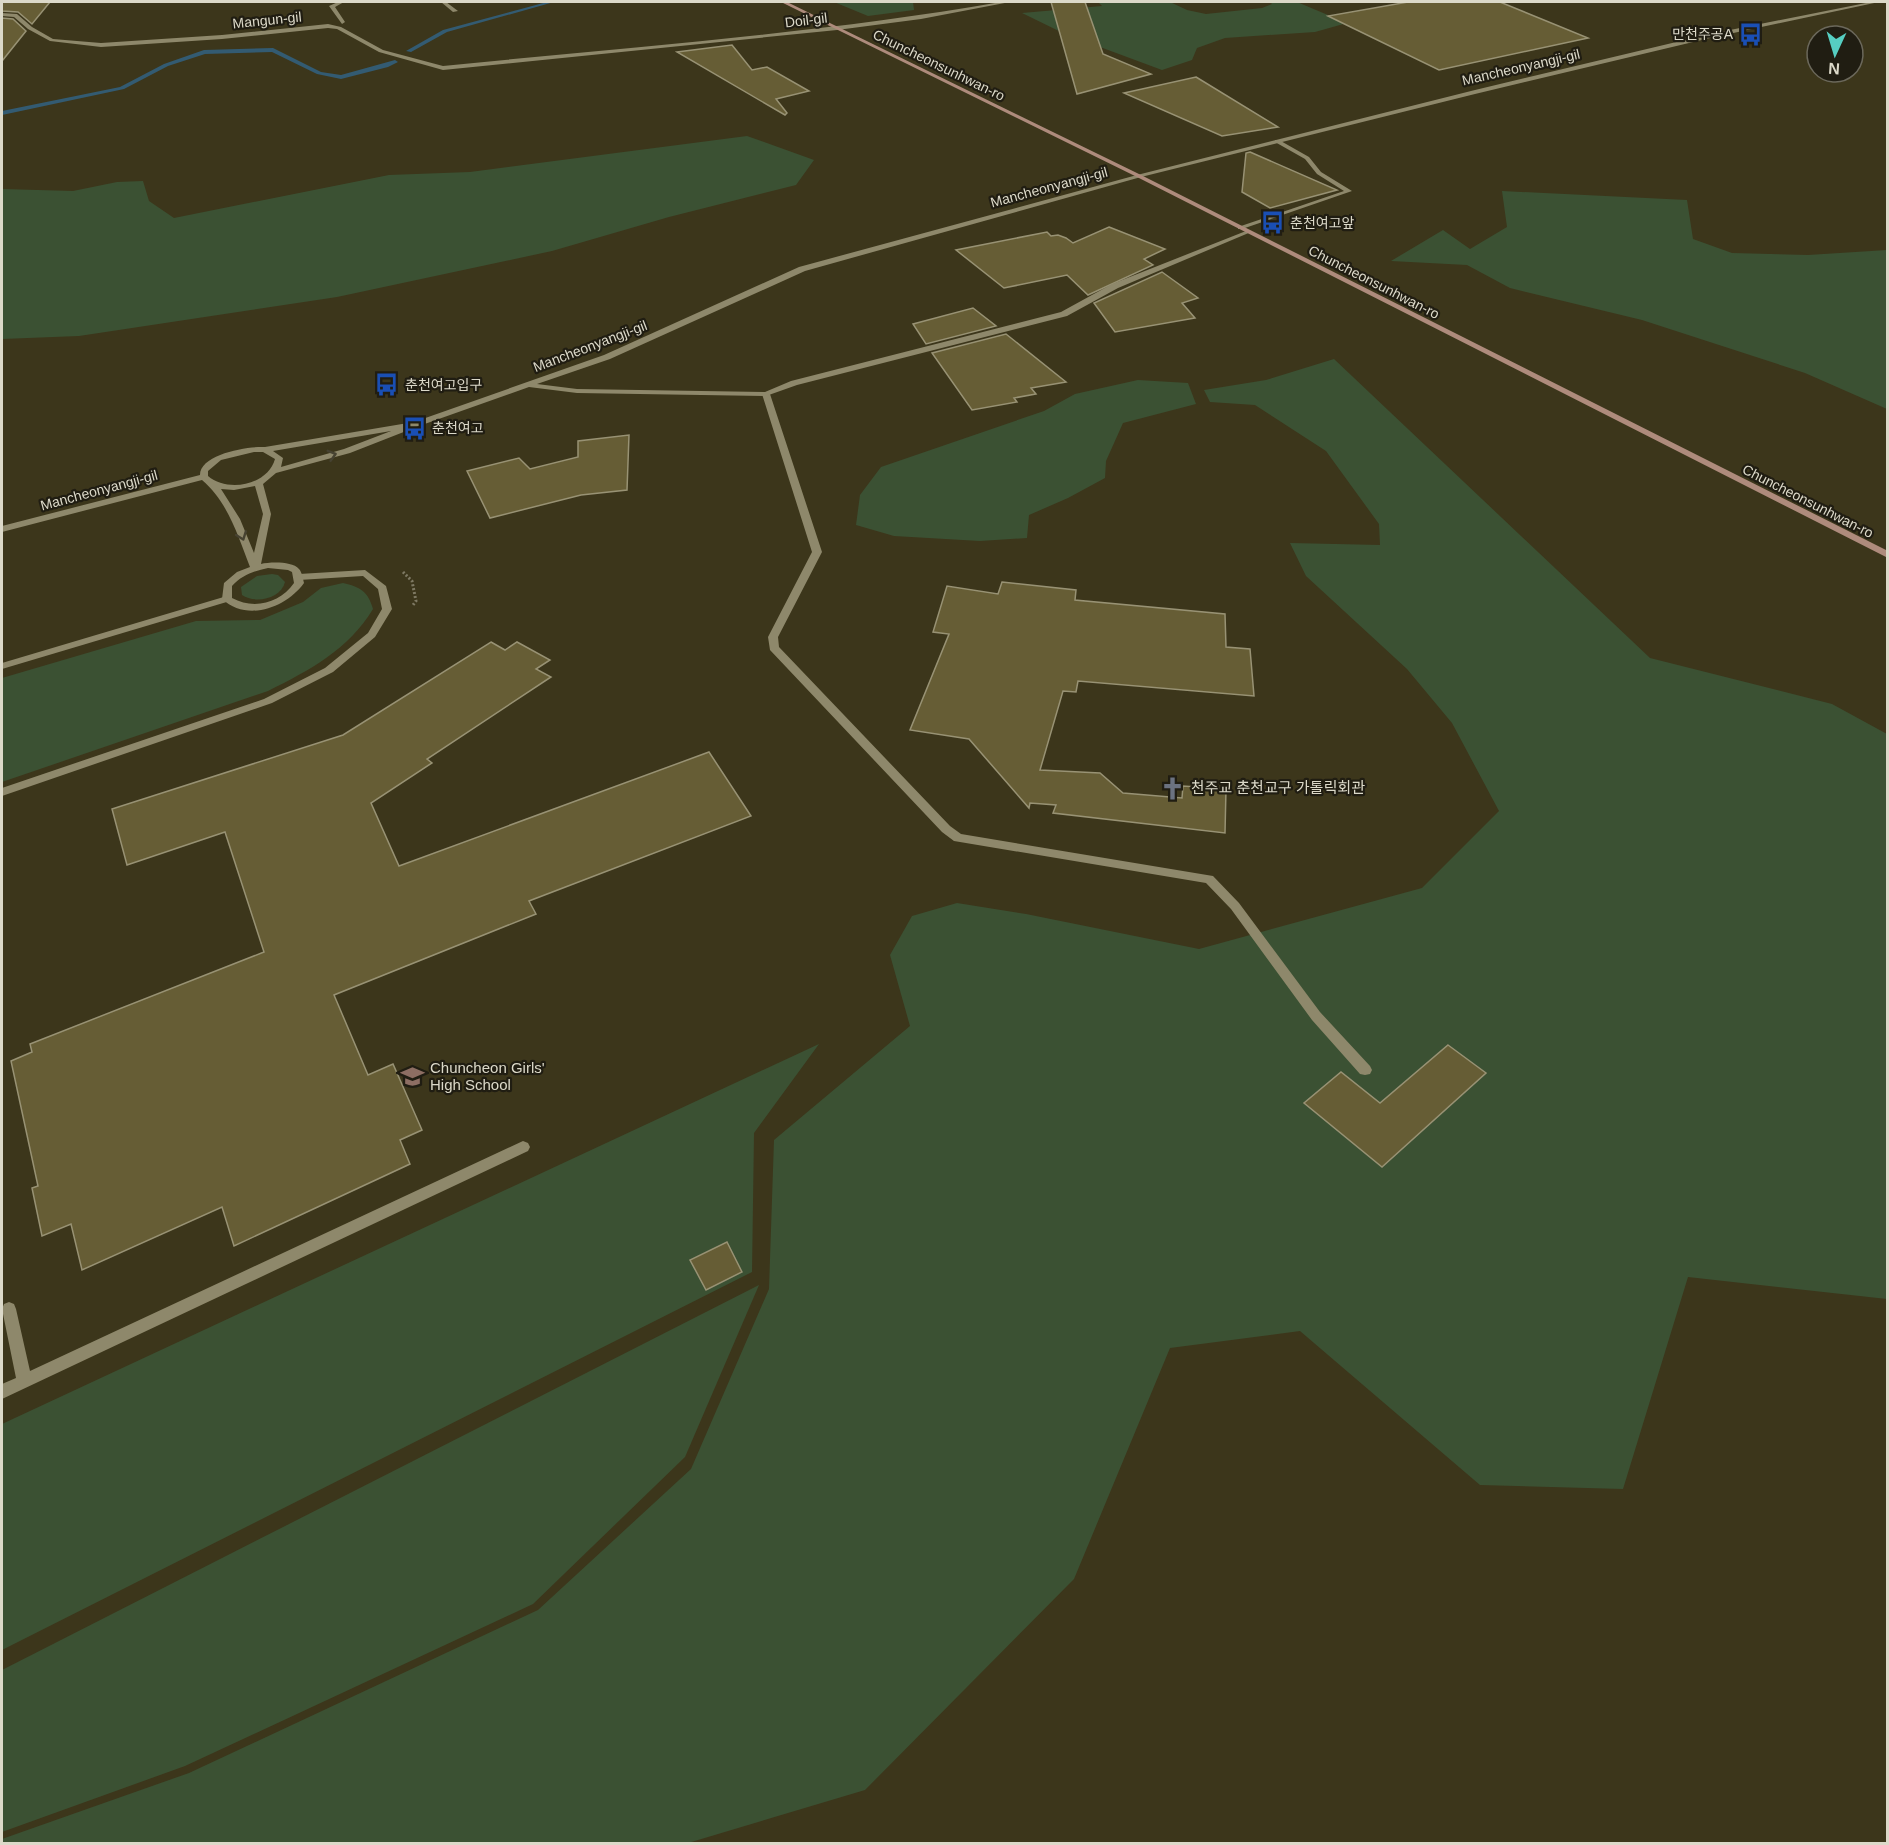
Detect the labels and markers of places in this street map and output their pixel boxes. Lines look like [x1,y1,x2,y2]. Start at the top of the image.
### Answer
bus stop icon: 만천주공A [1738,21,1764,47]
place label: 만천주공A [1672,26,1734,42]
bus stop icon: 춘천여고앞 [1259,210,1285,236]
place label: 춘천여고앞 [1290,215,1355,231]
bus stop icon: 춘천여고입구 [374,372,400,398]
place label: 춘천여고입구 [405,377,482,393]
bus stop icon: 춘천여고 [401,415,427,441]
place label: 춘천여고 [432,420,484,436]
church icon: 천주교 춘천교구 가톨릭회관 [1160,775,1186,801]
place label: 천주교 춘천교구 가톨릭회관 [1191,779,1365,796]
place label: Chuncheon Girls' High School [430,1059,545,1093]
school or university icon: Chuncheon Girls' High School [399,1064,425,1090]

